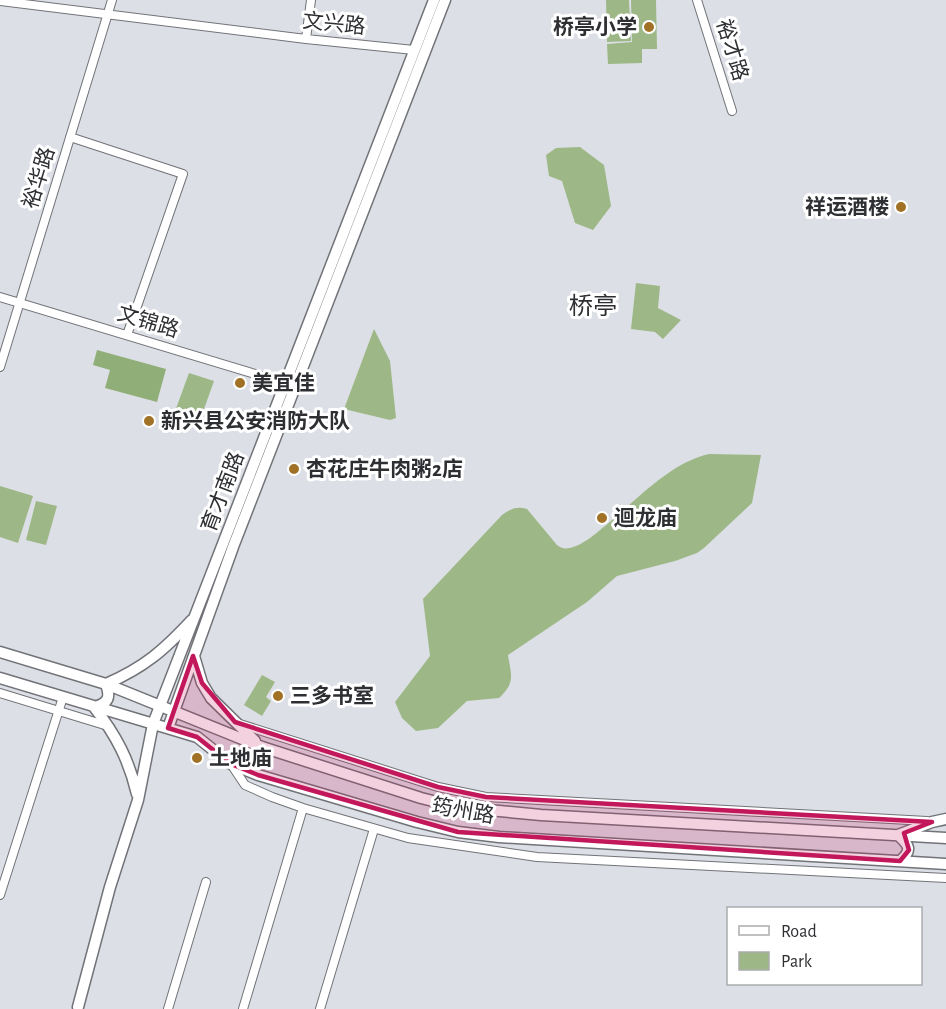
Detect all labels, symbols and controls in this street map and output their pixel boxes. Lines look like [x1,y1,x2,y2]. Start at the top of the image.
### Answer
street label: 文兴路 [302,9,367,38]
place label: 桥亭小学 [553,15,637,38]
street label: 裕才路 [713,17,752,83]
marker: 桥亭小学 [642,20,656,34]
street label: 裕华路 [19,145,58,211]
place label: 祥运酒楼 [805,195,889,218]
marker: 祥运酒楼 [894,200,908,214]
district label: 桥亭 [569,293,617,319]
street label: 文锦路 [115,302,181,341]
place label: 美宜佳 [252,372,315,394]
marker: 美宜佳 [233,376,247,390]
place label: 新兴县公安消防大队 [161,409,350,432]
marker: 新兴县公安消防大队 [142,414,156,428]
street label: 育才南路 [197,449,248,535]
place label: 杏花庄牛肉粥2店 [306,457,463,480]
marker: 杏花庄牛肉粥2店 [287,462,301,476]
place label: 迴龙庙 [614,506,677,529]
marker: 迴龙庙 [595,511,609,525]
place label: 三多书室 [290,684,374,707]
marker: 三多书室 [271,689,285,703]
place label: 土地庙 [209,747,272,769]
marker: 土地庙 [190,751,204,765]
street label: 筠州路 [430,794,496,827]
legend [727,907,922,985]
text: Road [781,923,817,941]
text: Park [781,953,813,971]

